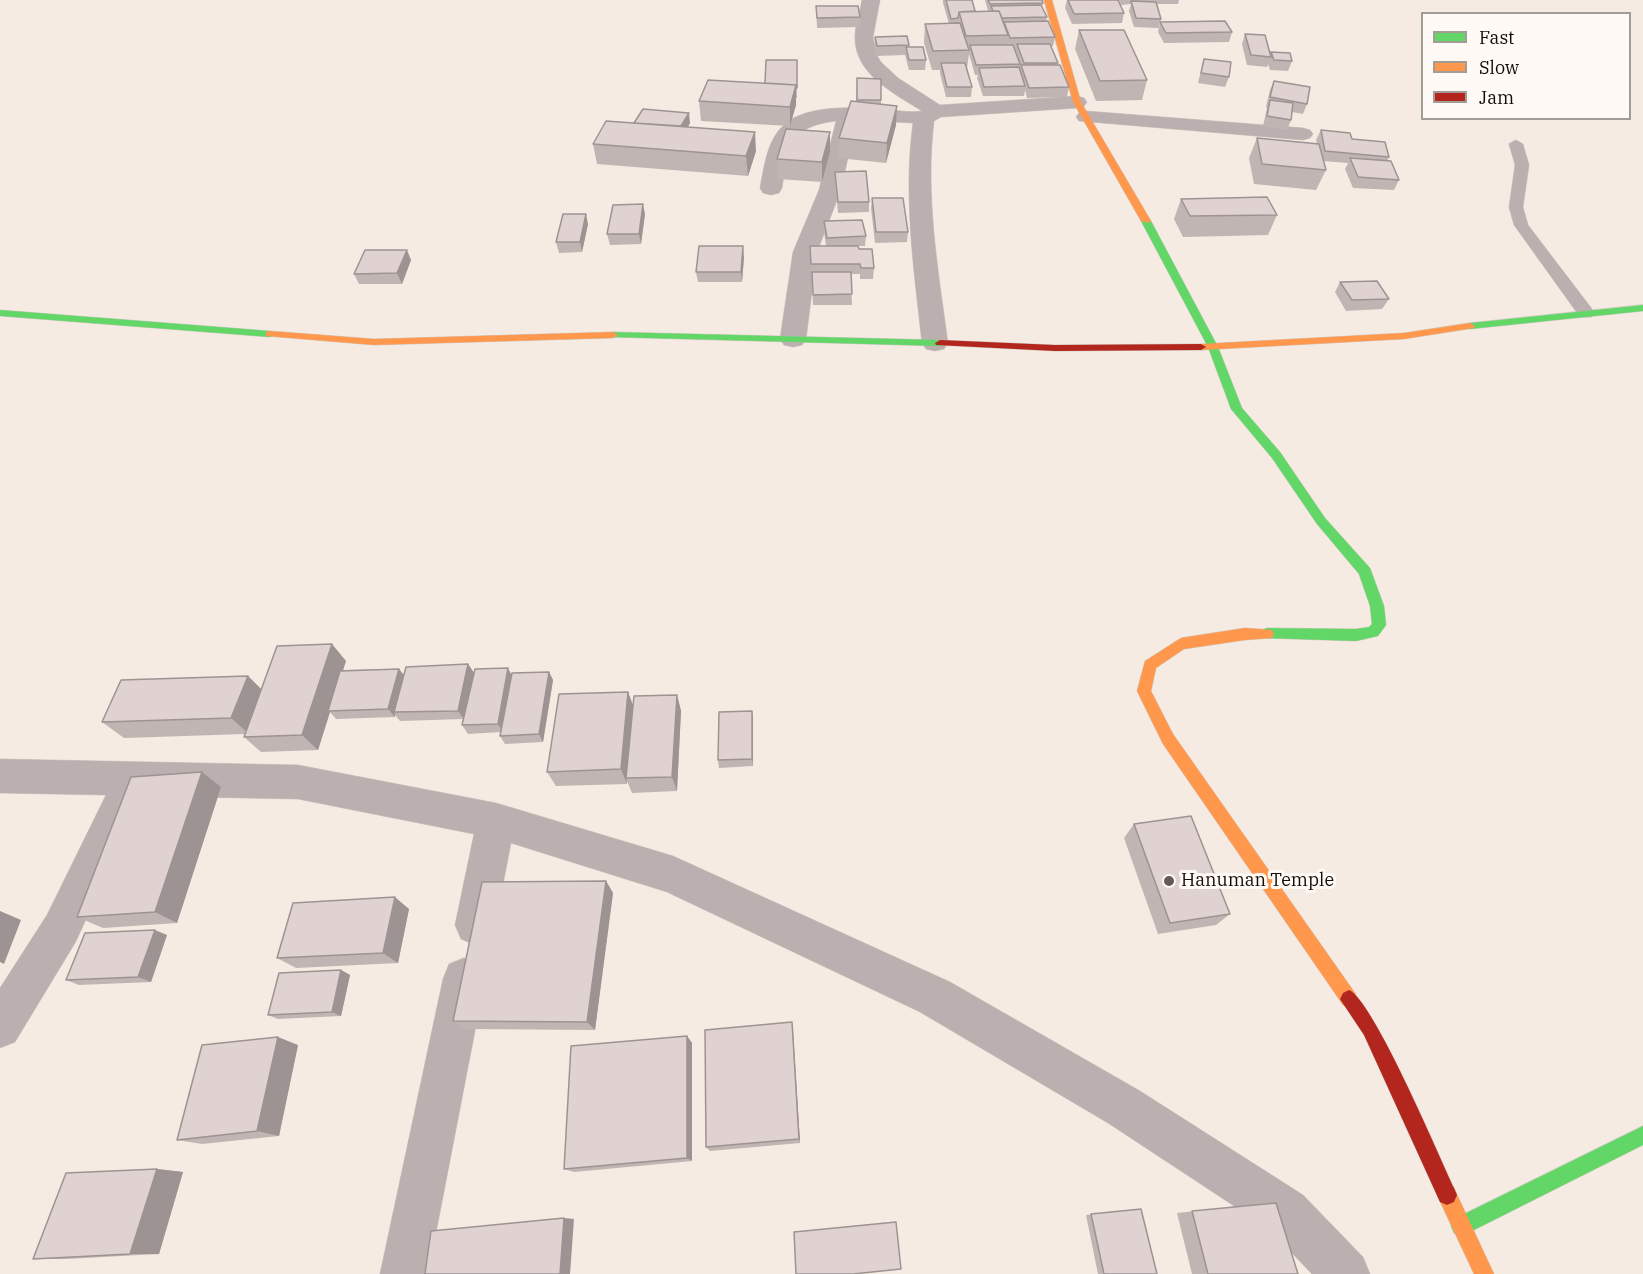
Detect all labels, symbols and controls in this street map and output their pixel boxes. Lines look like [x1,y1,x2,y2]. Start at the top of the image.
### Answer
legend [1421,12,1631,120]
text: Fast [1479,26,1514,49]
text: Slow [1479,56,1519,79]
text: Jam [1479,86,1514,109]
place label: Hanuman Temple [1181,870,1334,892]
marker: Hanuman Temple [1162,874,1176,888]

